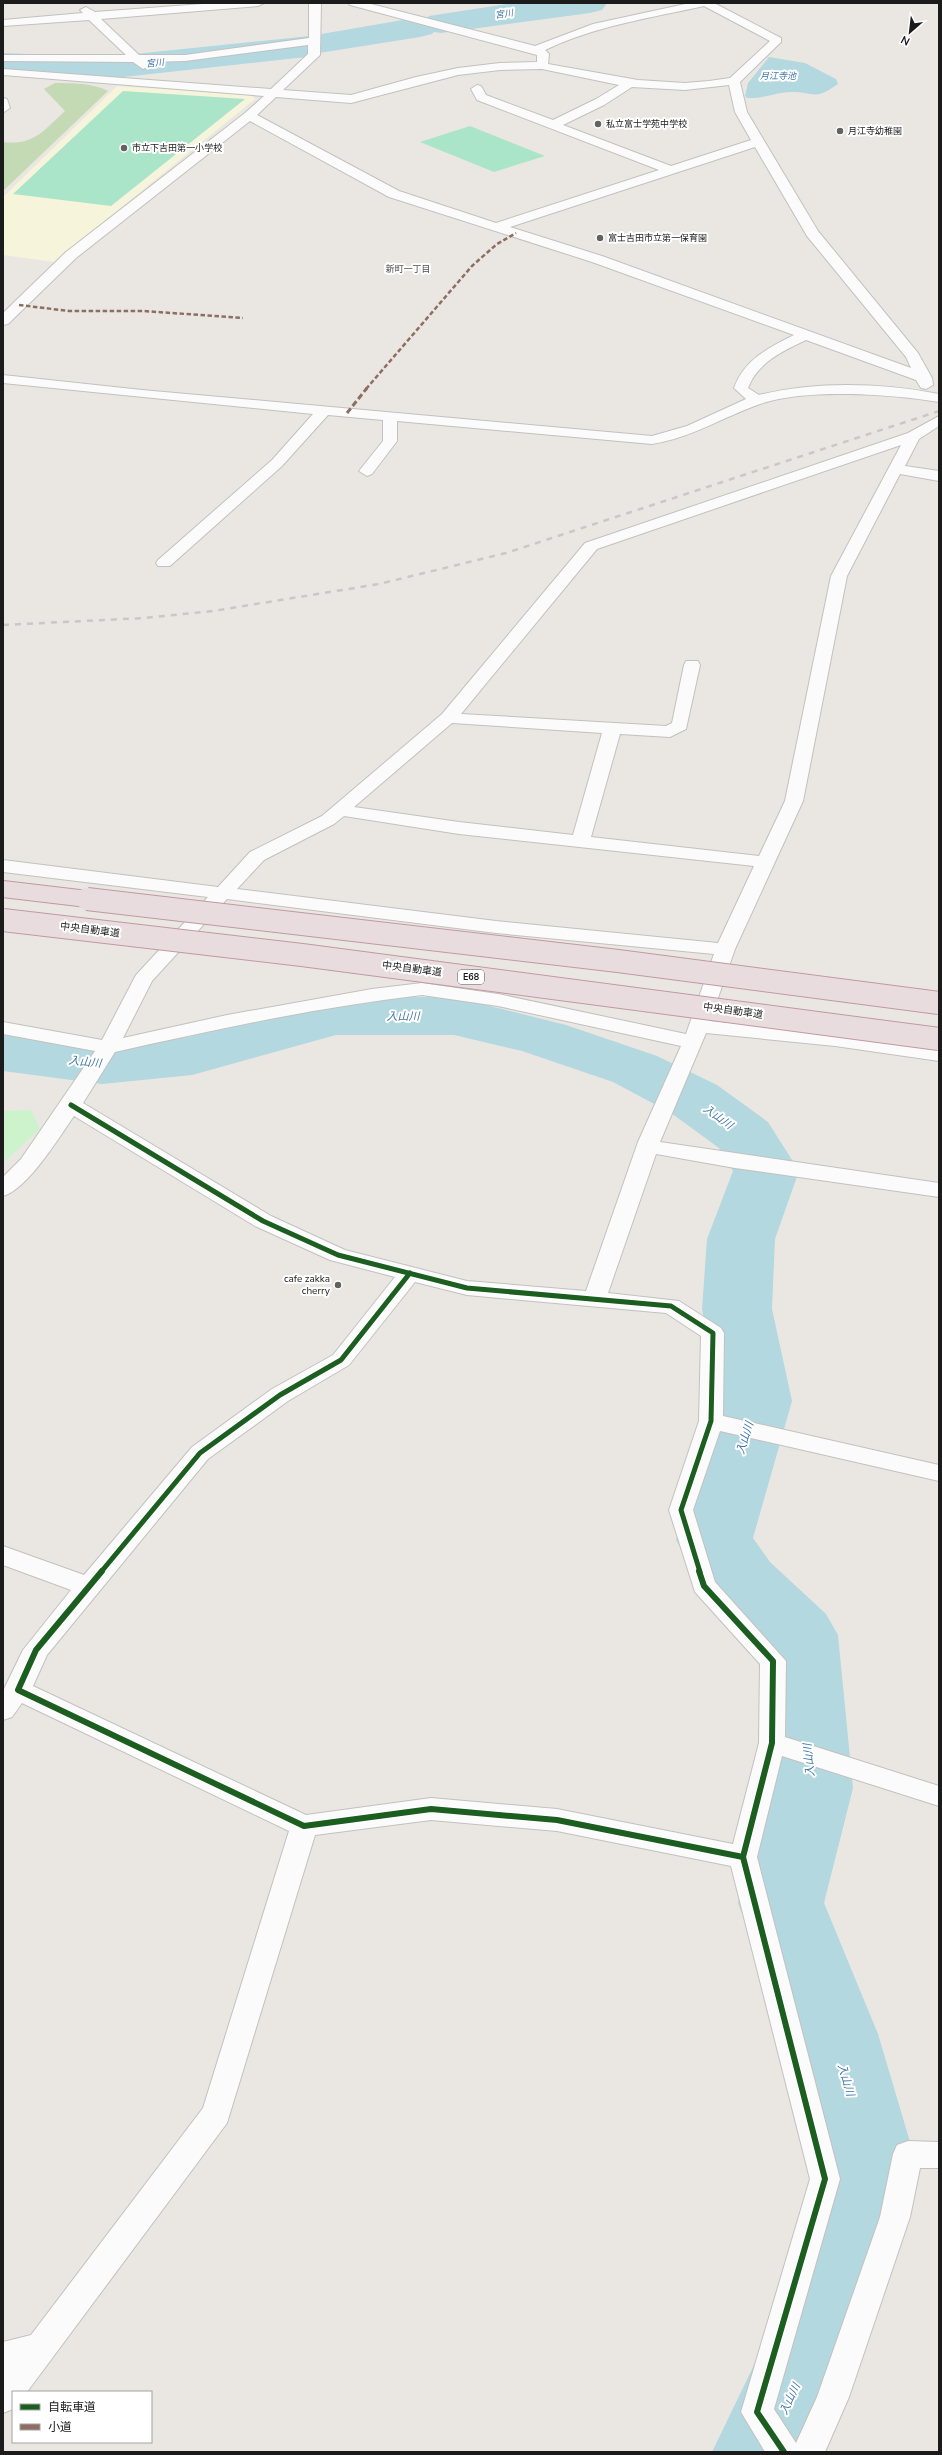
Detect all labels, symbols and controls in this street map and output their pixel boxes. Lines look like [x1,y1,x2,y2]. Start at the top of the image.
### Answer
water label: 宮川 [494,7,515,21]
north arrow [890,12,930,52]
text: N [898,32,913,49]
water label: 宮川 [145,56,166,70]
water label: 月江寺池 [760,70,797,82]
place label: 私立富士学苑中学校 [606,118,687,130]
marker: 私立富士学苑中学校 [593,119,603,129]
place label: 月江寺幼稚園 [848,125,902,137]
marker: 月江寺幼稚園 [835,126,845,136]
place label: 市立下吉田第一小学校 [132,142,222,154]
marker: 市立下吉田第一小学校 [119,143,129,153]
place label: 富士吉田市立第一保育園 [608,232,707,244]
marker: 富士吉田市立第一保育園 [595,233,605,243]
district label: 新町一丁目 [385,263,431,275]
street label: 中央自動車道 [59,919,121,941]
street label: 中央自動車道 [381,958,443,980]
road number: E68 [458,970,484,984]
street label: 中央自動車道 [702,1000,764,1022]
water label: 入山川 [387,1009,420,1024]
water label: 入山川 [68,1053,103,1071]
water label: 入山川 [700,1101,737,1133]
place label: cafe zakka cherry [284,1272,331,1298]
marker: cafe zakka cherry [333,1280,343,1290]
water label: 入山川 [733,1419,757,1456]
water label: 入山川 [800,1742,818,1777]
water label: 入山川 [834,2062,858,2099]
water label: 入山川 [776,2380,804,2417]
legend [12,2391,152,2443]
text: 自転車道 [48,2399,96,2415]
text: 小道 [48,2419,72,2435]

